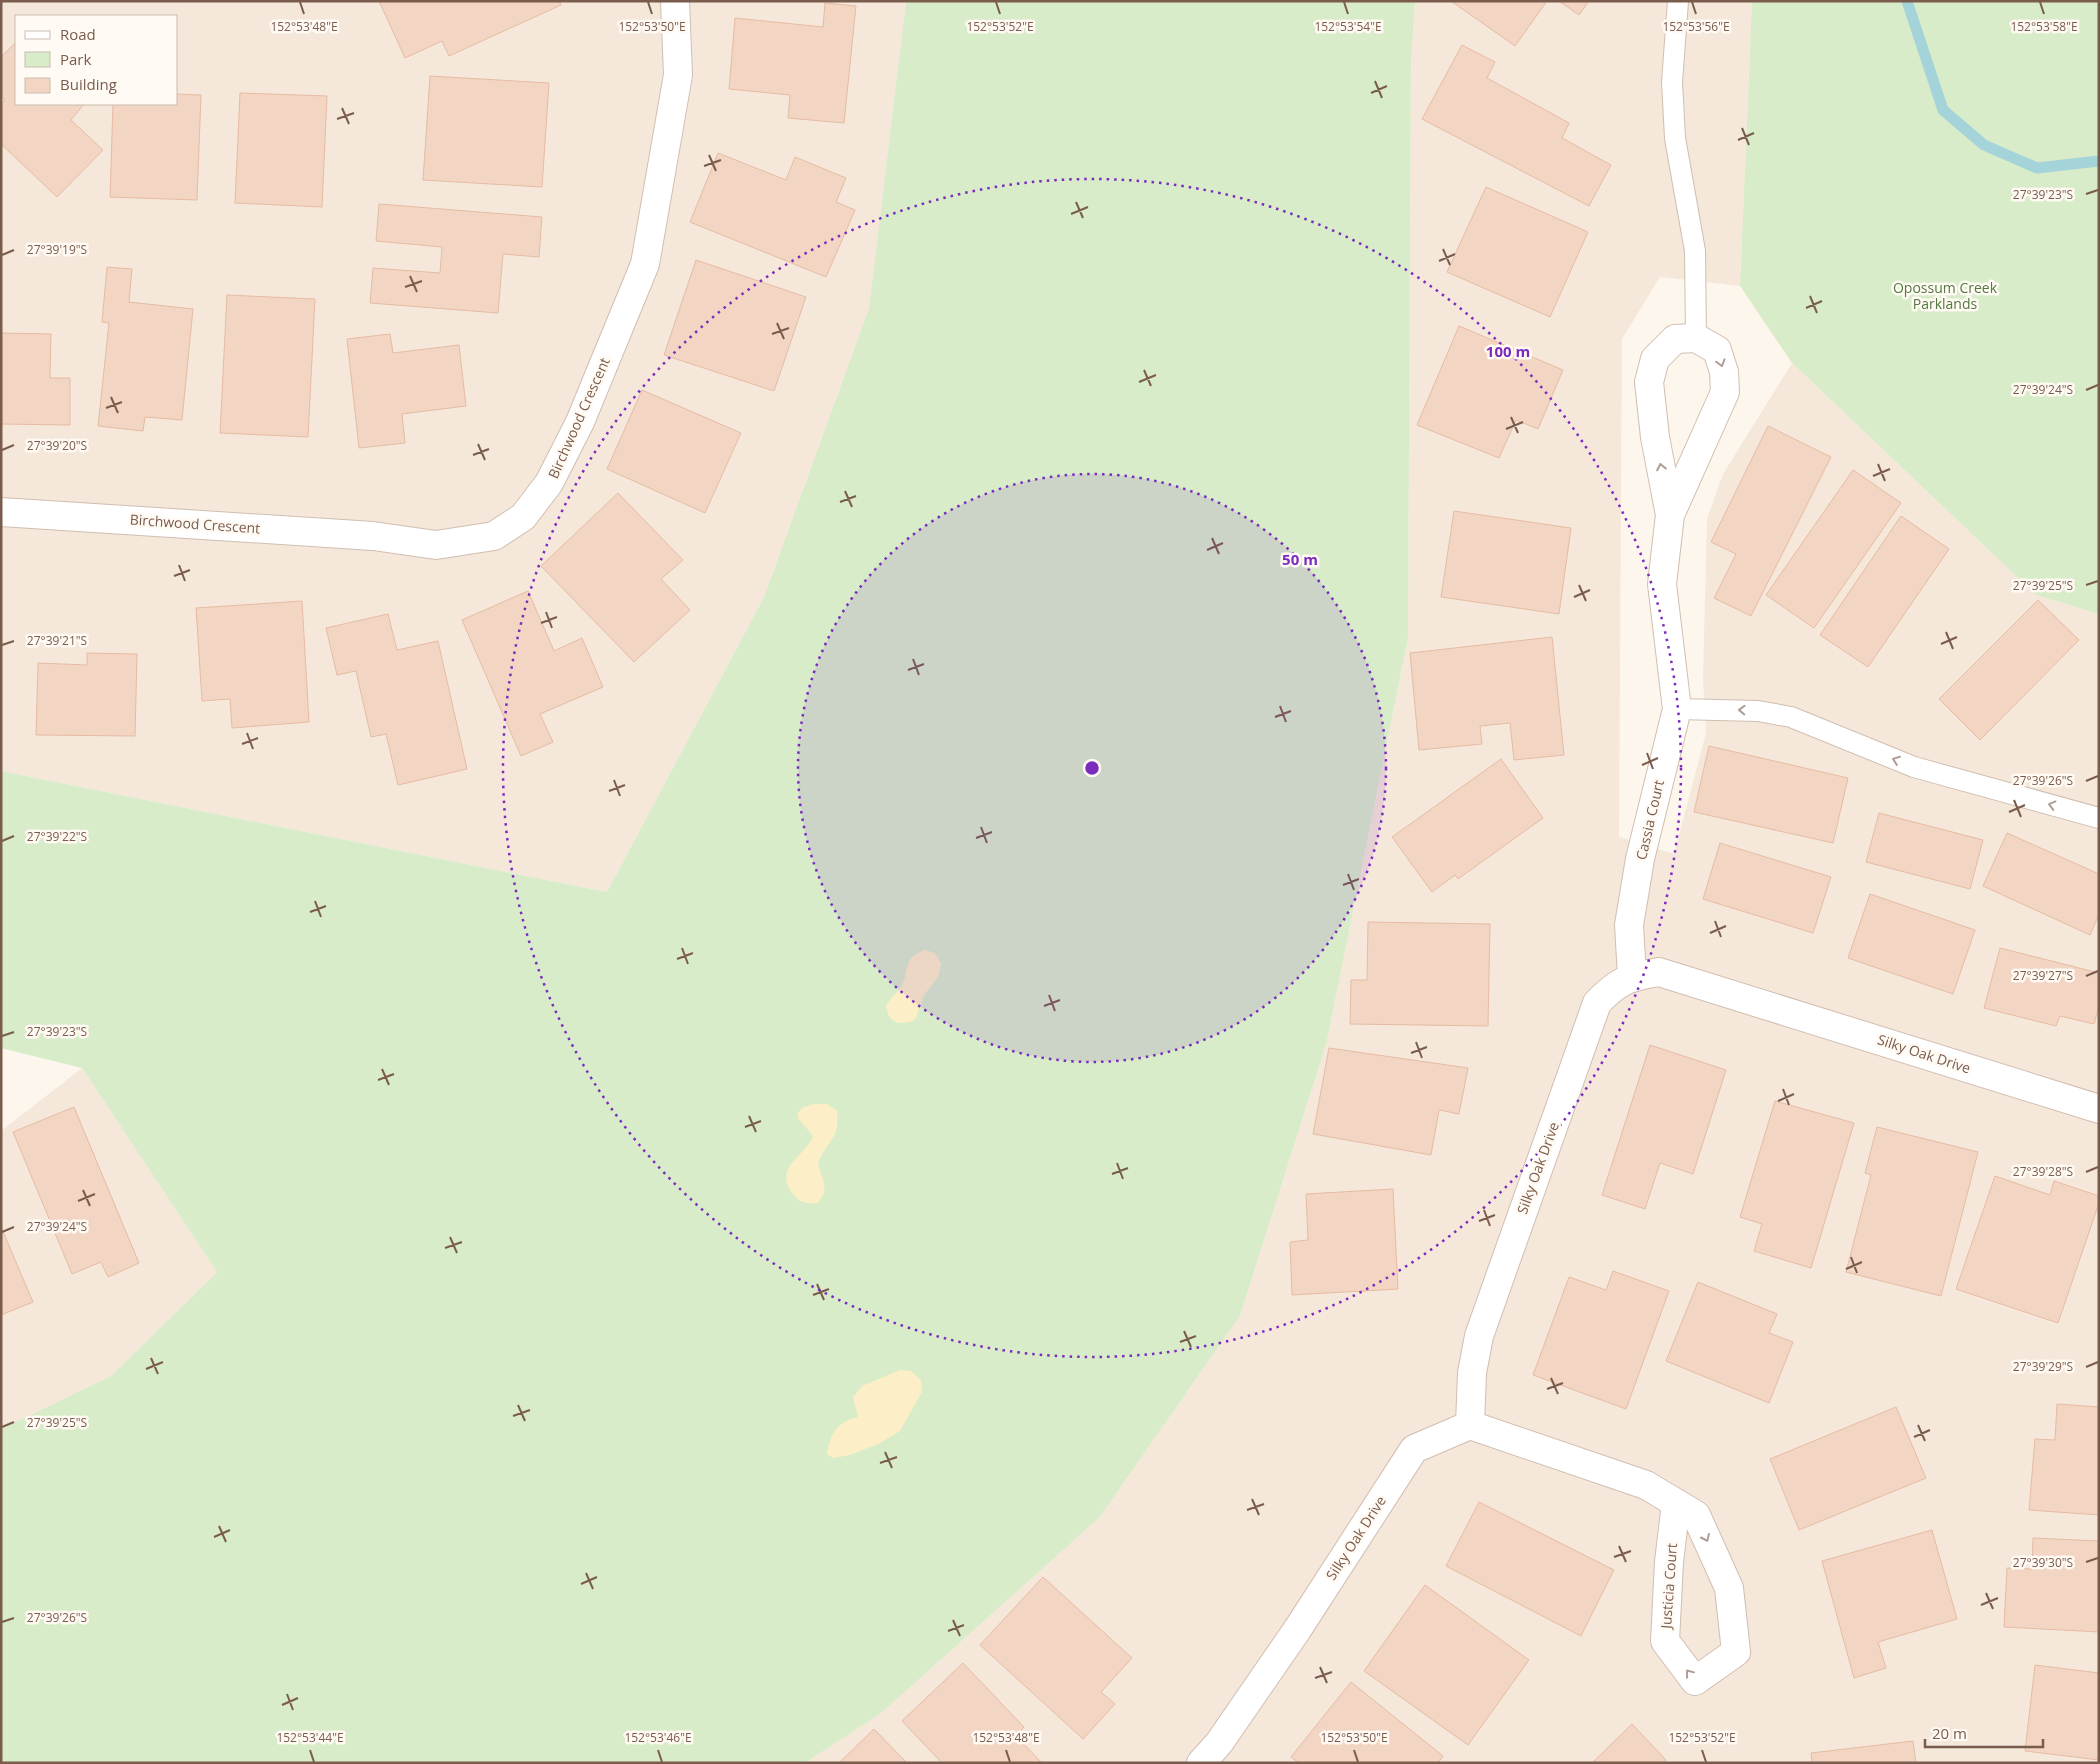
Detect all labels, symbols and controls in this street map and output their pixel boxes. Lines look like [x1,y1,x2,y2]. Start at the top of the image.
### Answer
legend [15,15,178,105]
text: 152°53'48"E [270,18,338,35]
text: 152°53'50"E [618,18,686,35]
text: 152°53'52"E [966,18,1034,35]
text: 152°53'54"E [1314,18,1382,35]
text: 152°53'56"E [1662,18,1730,35]
text: 152°53'58"E [2010,18,2078,35]
text: Road [60,24,96,44]
text: Park [60,49,91,69]
text: Building [60,74,117,94]
text: 27°39'23"S [2013,186,2073,203]
text: 27°39'19"S [27,241,87,258]
park label: Opossum Creek Parklands [1893,278,1998,313]
text: 100 m [1486,341,1530,361]
street label: Birchwood Crescent [543,354,614,481]
one-way arrow [1716,358,1726,367]
text: 27°39'24"S [2013,381,2073,398]
text: 27°39'20"S [27,437,87,454]
one-way arrow [1657,463,1667,472]
street label: Birchwood Crescent [129,509,261,538]
text: 50 m [1282,549,1318,569]
text: 27°39'25"S [2013,577,2073,594]
text: 27°39'21"S [27,632,87,649]
one-way arrow [1738,705,1746,716]
one-way arrow [1892,756,1900,766]
centre of rings [1083,759,1101,777]
text: 27°39'26"S [2013,772,2073,789]
street label: Cassia Court [1631,778,1668,862]
one-way arrow [2048,801,2056,811]
text: 27°39'22"S [27,828,87,845]
text: 27°39'27"S [2013,967,2073,984]
text: 27°39'23"S [27,1023,87,1040]
street label: Silky Oak Drive [1875,1030,1973,1078]
street label: Silky Oak Drive [1512,1119,1563,1217]
text: 27°39'28"S [2013,1163,2073,1180]
text: 27°39'24"S [27,1218,87,1235]
text: 27°39'29"S [2013,1358,2073,1375]
text: 27°39'25"S [27,1414,87,1431]
street label: Silky Oak Drive [1321,1492,1390,1583]
one-way arrow [1700,1533,1711,1542]
street label: Justicia Court [1656,1543,1681,1631]
text: 27°39'30"S [2013,1554,2073,1571]
text: 27°39'26"S [27,1609,87,1626]
one-way arrow [1686,1669,1695,1679]
scale bar [1925,1716,2042,1748]
text: 20 m [1932,1723,1967,1743]
text: 152°53'44"E [276,1729,344,1746]
text: 152°53'46"E [624,1729,692,1746]
text: 152°53'48"E [972,1729,1040,1746]
text: 152°53'50"E [1320,1729,1388,1746]
text: 152°53'52"E [1668,1729,1736,1746]

